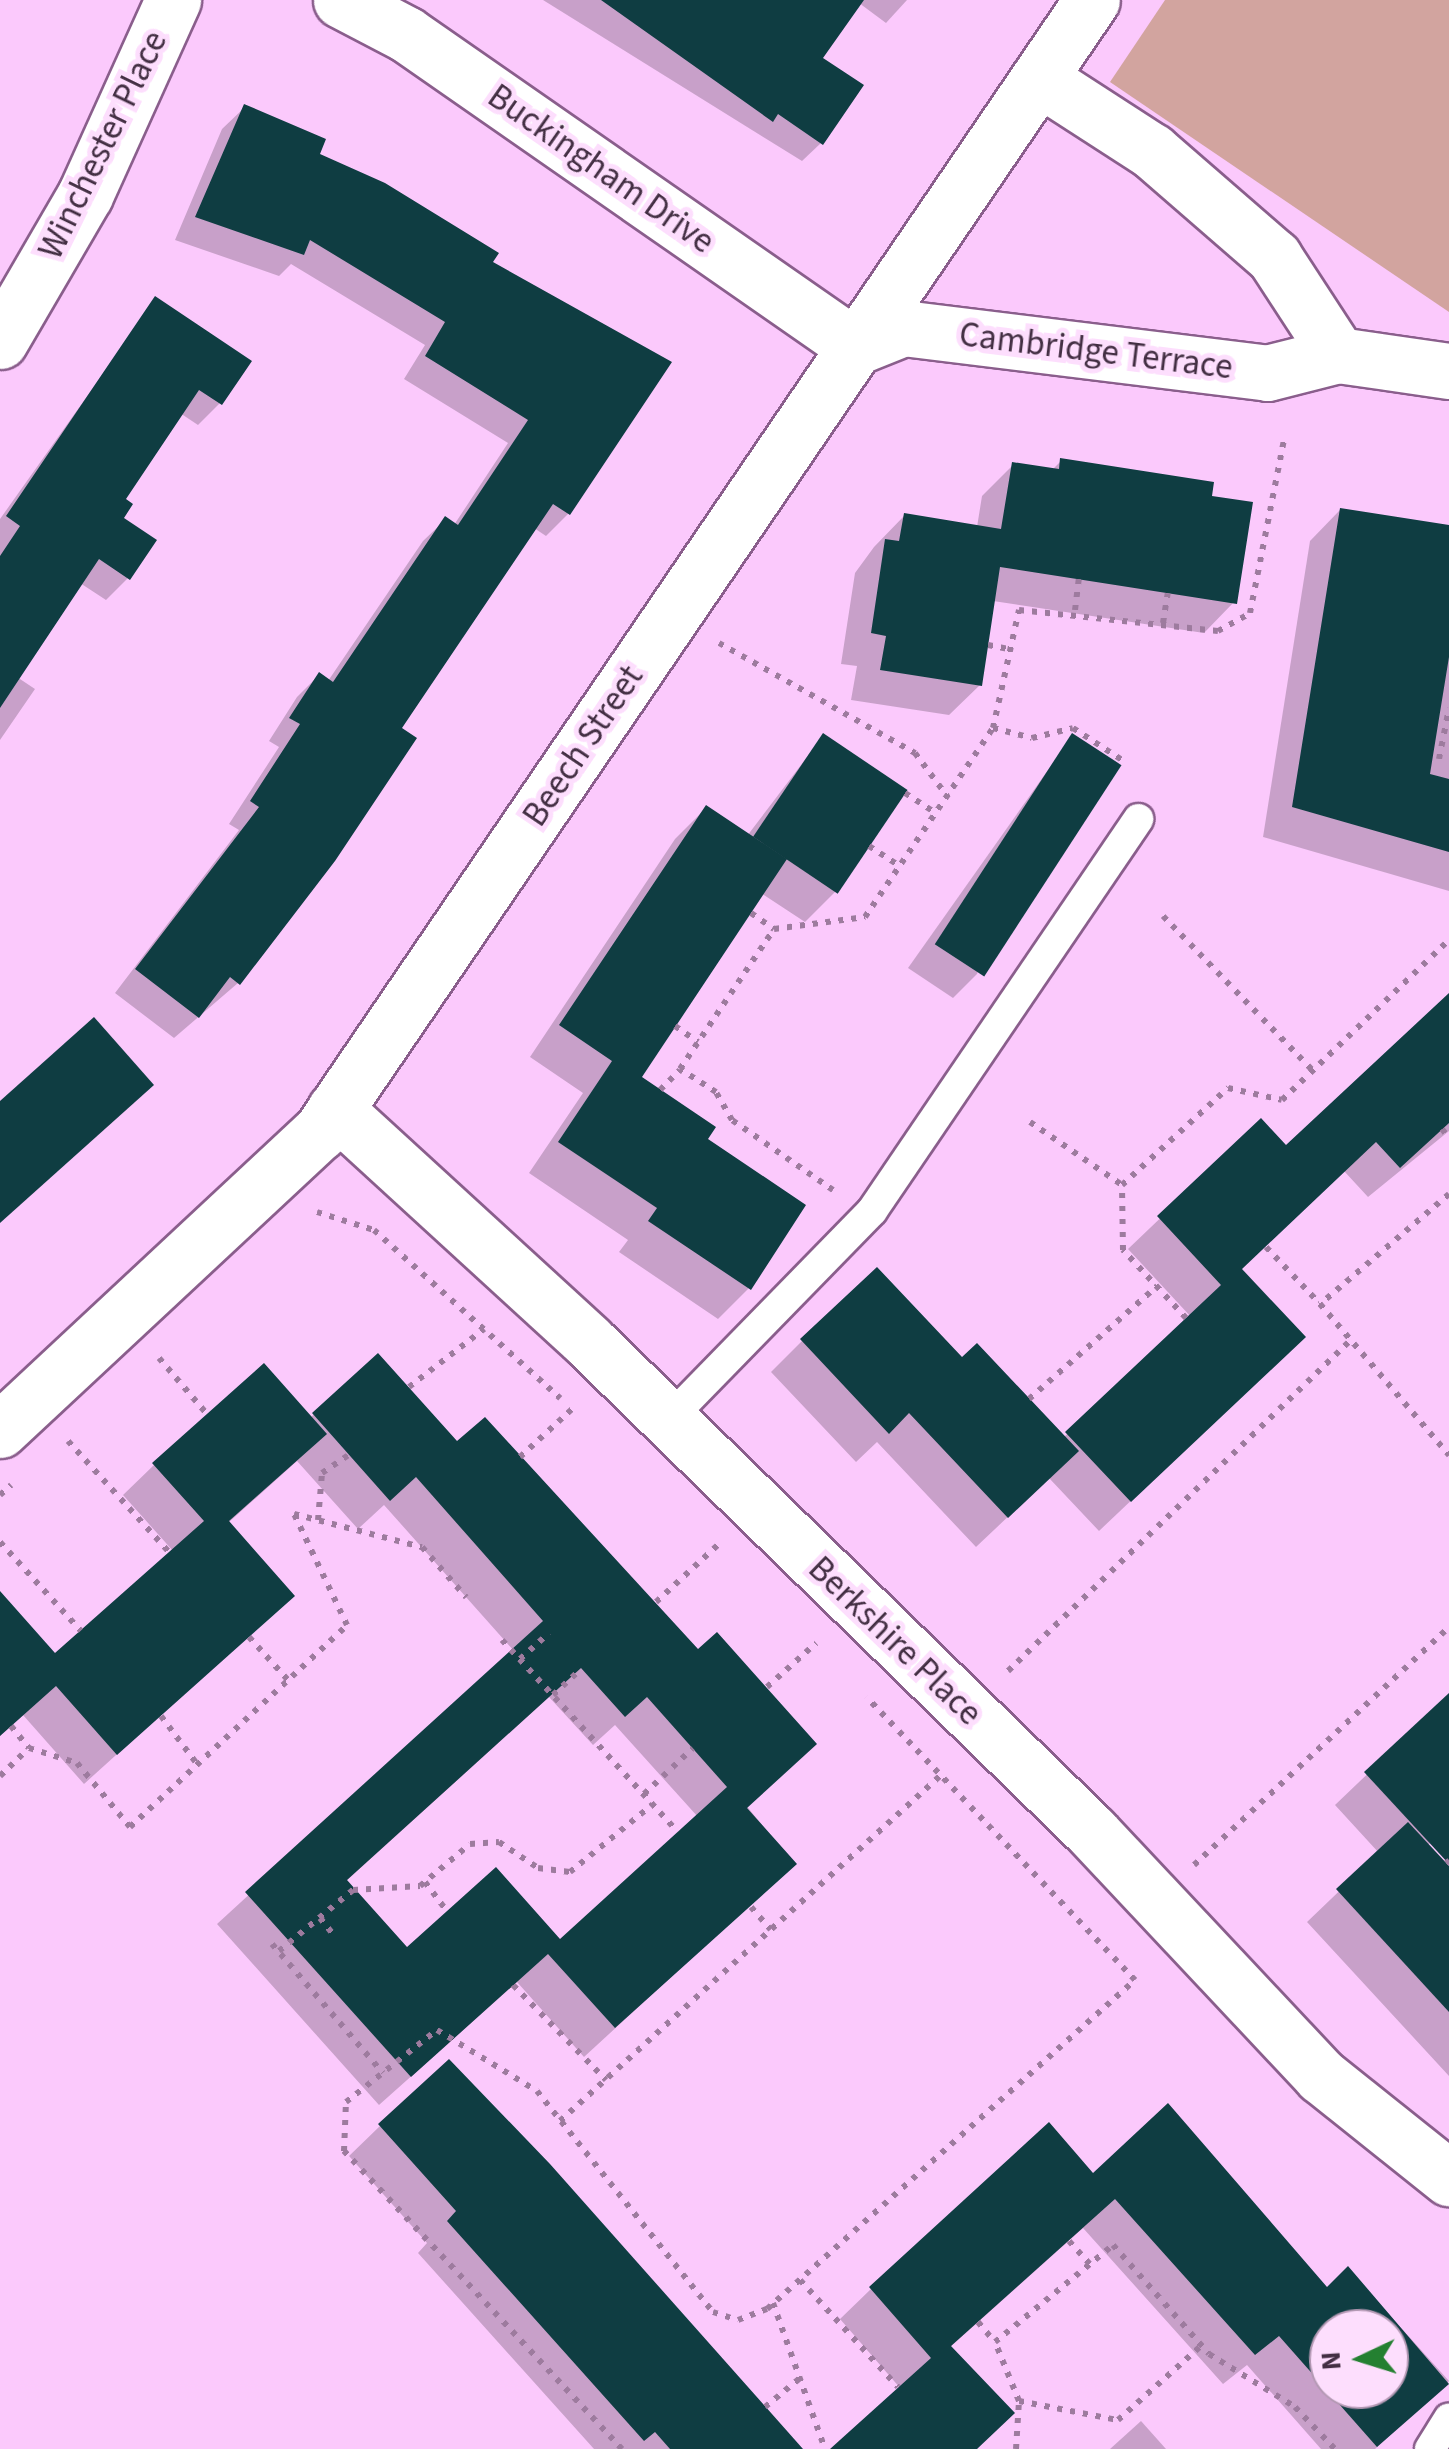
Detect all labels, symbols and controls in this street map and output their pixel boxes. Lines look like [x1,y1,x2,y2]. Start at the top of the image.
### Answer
street label: Winchester Place [30,24,176,266]
street label: Buckingham Drive [480,75,722,263]
street label: Cambridge Terrace [957,313,1235,389]
street label: Beech Street [514,658,652,834]
street label: Berkshire Place [800,1548,990,1734]
north arrow [1309,2309,1409,2409]
text: N [1310,2350,1352,2372]

